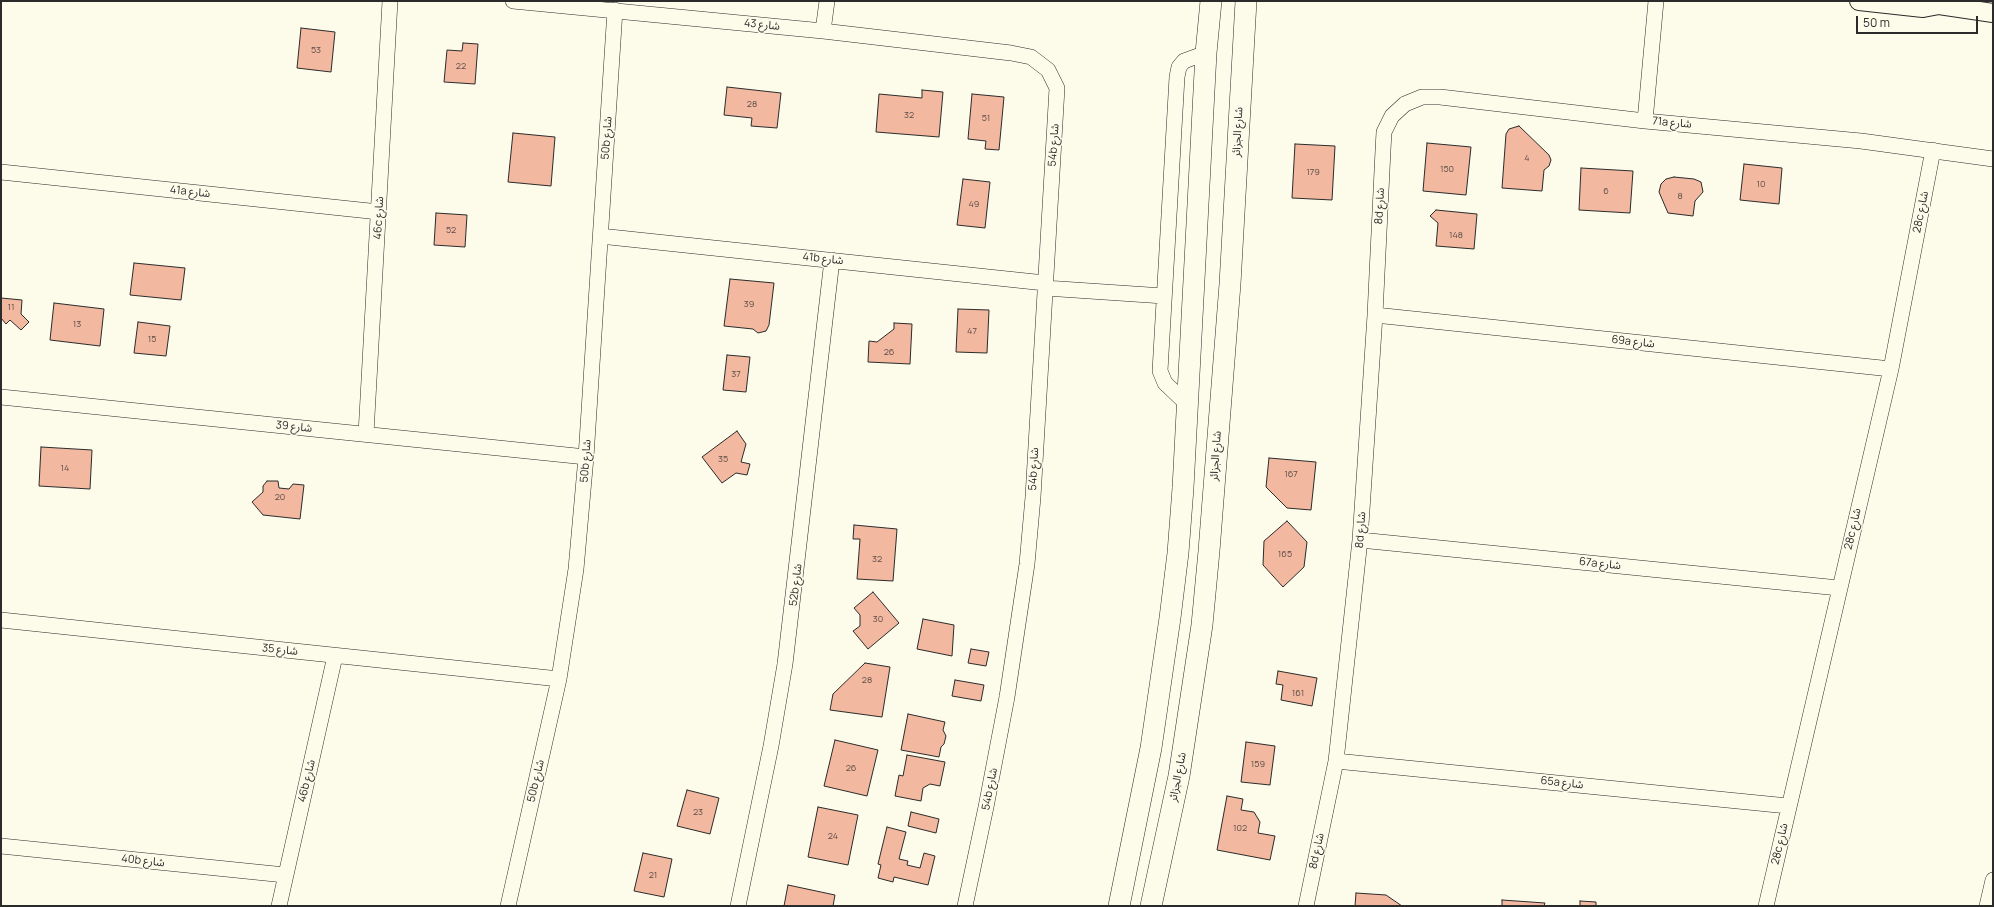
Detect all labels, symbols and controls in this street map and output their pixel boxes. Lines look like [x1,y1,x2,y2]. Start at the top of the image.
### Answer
scale bar [1858,8,1980,34]
text: 50 m [1863,14,1890,31]
street label: شارع 43 [743,17,781,33]
house number: 53 [311,45,321,55]
house number: 22 [456,61,466,71]
house number: 28 [747,99,757,109]
street label: شارع الجزائر [1230,107,1246,157]
house number: 32 [904,110,914,120]
house number: 51 [982,113,990,123]
street label: 71a شارع [1652,115,1692,131]
street label: 50b شارع [599,116,615,160]
street label: 54b شارع [1046,123,1062,167]
house number: 4 [1524,153,1530,163]
house number: 150 [1440,164,1454,174]
house number: 179 [1306,167,1320,177]
house number: 10 [1757,179,1765,189]
street label: 41a شارع [169,183,211,201]
house number: 6 [1603,186,1609,196]
street label: 8d شارع [1372,187,1388,225]
street label: 28c شارع [1910,190,1932,234]
house number: 8 [1677,191,1683,201]
street label: 46c شارع [371,196,387,240]
house number: 49 [969,199,979,209]
house number: 52 [446,225,456,235]
house number: 148 [1449,230,1463,240]
street label: 41b شارع [802,250,844,268]
house number: 39 [744,299,754,309]
house number: 11 [7,302,15,312]
house number: 13 [73,319,81,329]
house number: 47 [967,326,977,336]
street label: 69a شارع [1611,333,1655,351]
house number: 15 [148,334,156,344]
house number: 26 [884,347,894,357]
house number: 37 [731,369,741,379]
street label: شارع 39 [275,419,313,435]
street label: شارع الجزائر [1208,431,1224,481]
street label: 50b شارع [578,439,594,483]
street label: 54b شارع [1026,447,1042,491]
house number: 35 [718,454,728,464]
house number: 14 [61,463,69,473]
house number: 167 [1284,469,1298,479]
house number: 20 [275,492,285,502]
street label: 28c شارع [1842,507,1864,551]
street label: 8d شارع [1353,511,1369,549]
house number: 165 [1278,549,1292,559]
house number: 32 [872,554,882,564]
street label: 67a شارع [1578,555,1622,573]
street label: 52b شارع [787,563,805,607]
house number: 30 [873,614,883,624]
street label: شارع 35 [261,642,299,658]
house number: 28 [862,675,872,685]
house number: 161 [1292,688,1304,698]
street label: شارع الجزائر [1167,751,1189,803]
street label: 46b شارع [296,758,318,804]
street label: 50b شارع [525,758,547,804]
house number: 159 [1251,759,1265,769]
house number: 26 [846,763,856,773]
street label: 54b شارع [979,767,1001,811]
street label: 65a شارع [1540,774,1584,792]
house number: 23 [693,807,703,817]
street label: 28c شارع [1769,822,1791,866]
house number: 102 [1233,823,1247,833]
house number: 24 [828,831,838,841]
street label: 8d شارع [1307,832,1327,870]
street label: 40b شارع [121,852,165,870]
house number: 21 [649,870,657,880]

